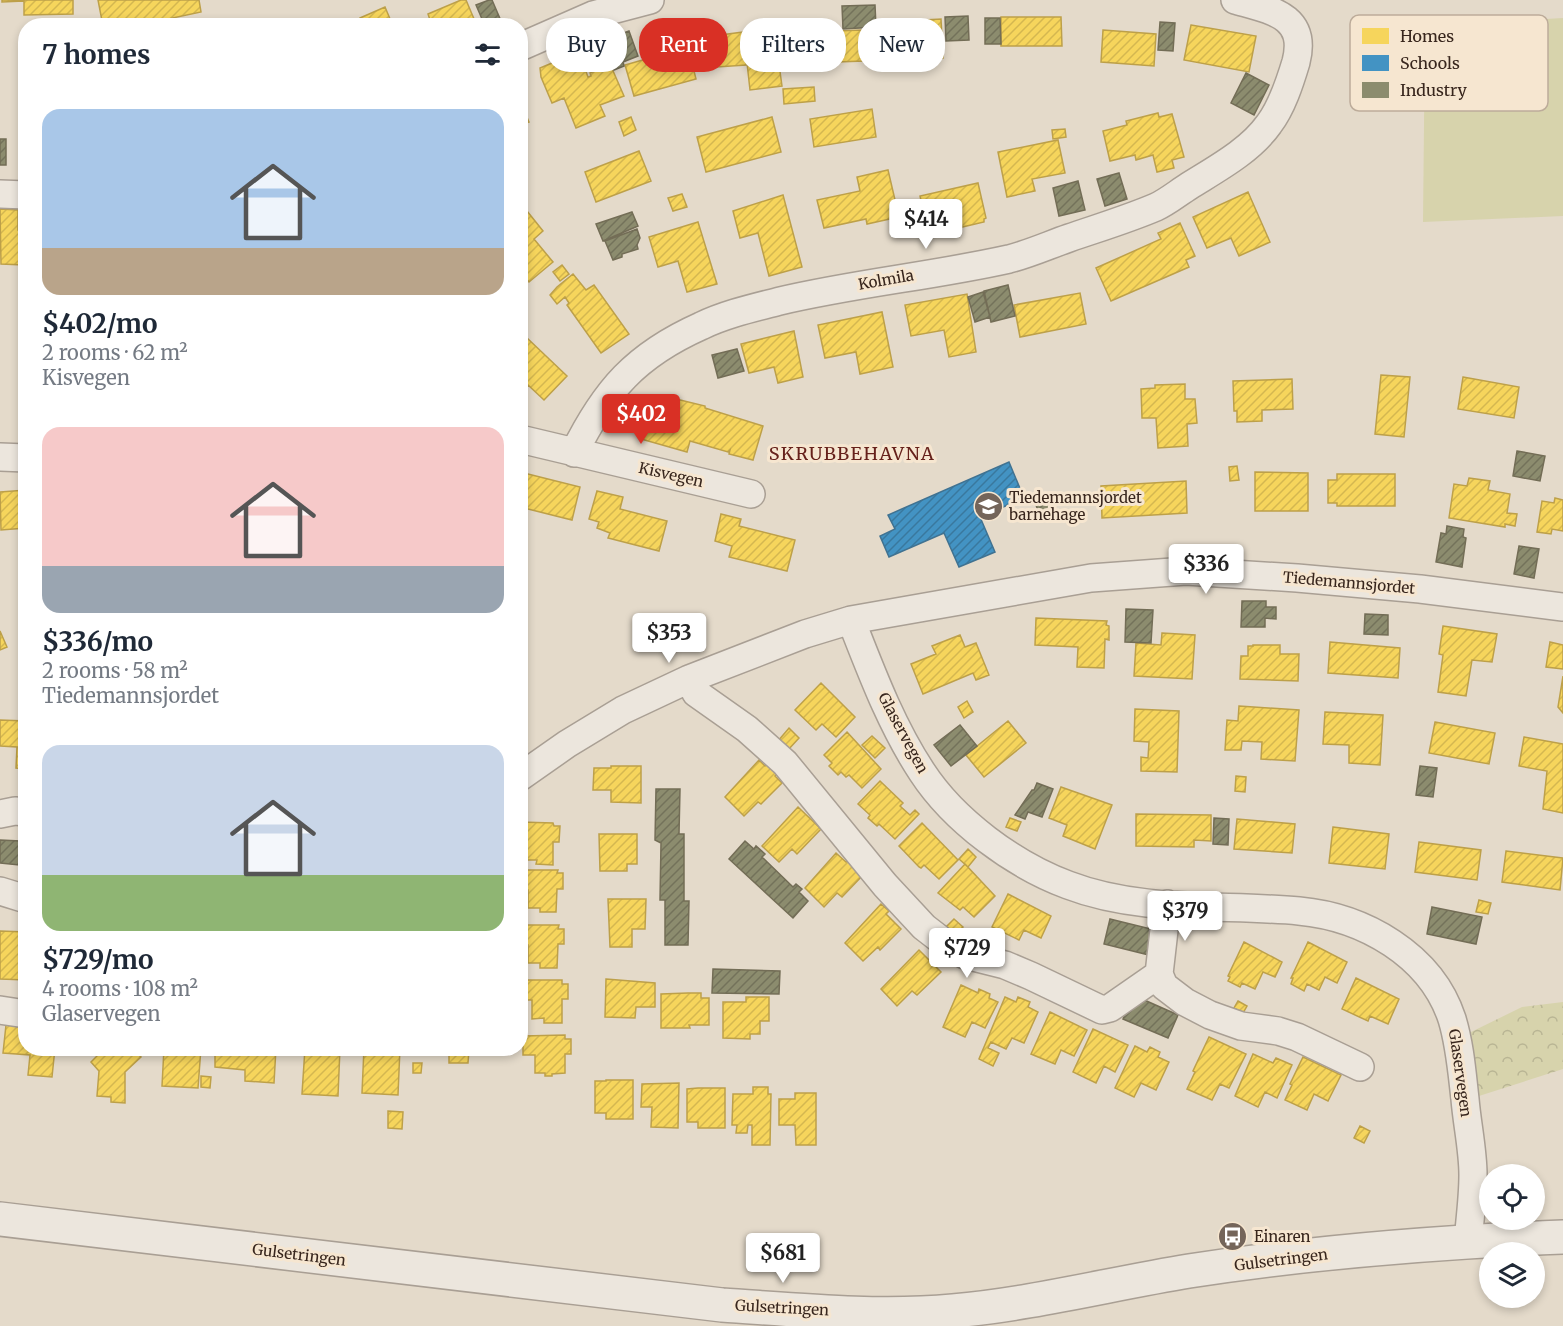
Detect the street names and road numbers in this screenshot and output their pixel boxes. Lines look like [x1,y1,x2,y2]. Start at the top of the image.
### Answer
street label: Kolmila [857,265,915,294]
street label: Kisvegen [637,458,705,491]
street label: Tiedemannsjordet [1282,567,1416,598]
street label: Glaservegen [874,689,933,777]
street label: Glaservegen [1445,1028,1476,1118]
street label: Gulsetringen [251,1239,347,1270]
street label: Gulsetringen [1233,1244,1329,1275]
street label: Gulsetringen [735,1296,830,1319]

